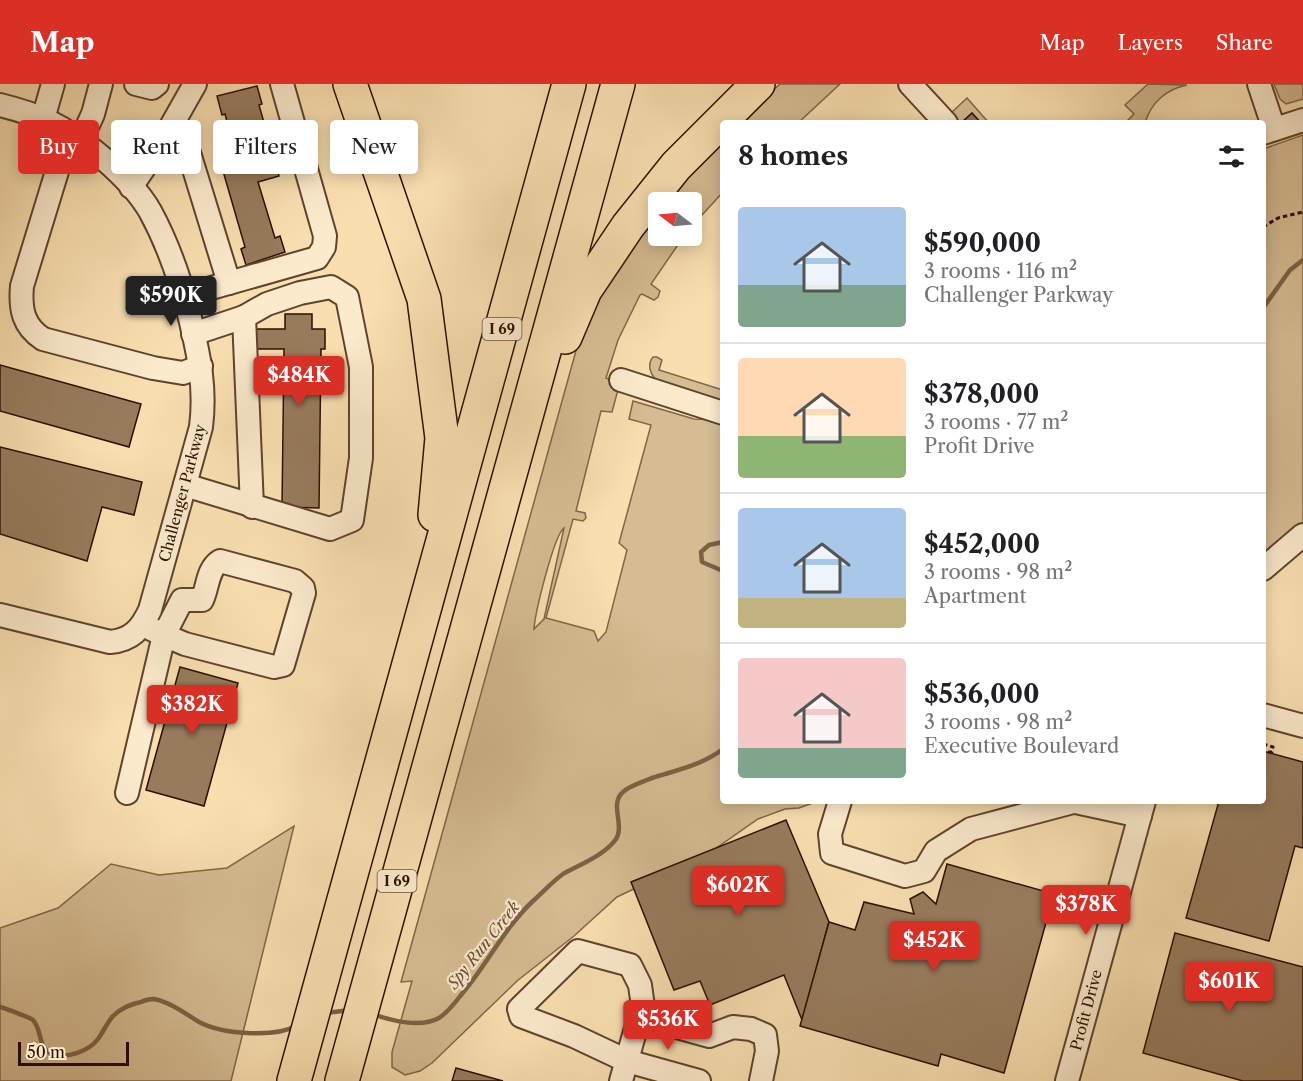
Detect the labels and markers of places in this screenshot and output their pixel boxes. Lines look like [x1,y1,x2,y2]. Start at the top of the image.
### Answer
pin: $590K [129,276,213,327]
pin: $484K [257,356,341,407]
pin: $382K [150,685,234,736]
pin: $602K [696,866,780,917]
pin: $378K [1044,885,1128,936]
pin: $452K [892,921,976,972]
pin: $601K [1187,962,1271,1013]
pin: $536K [626,1000,710,1051]

